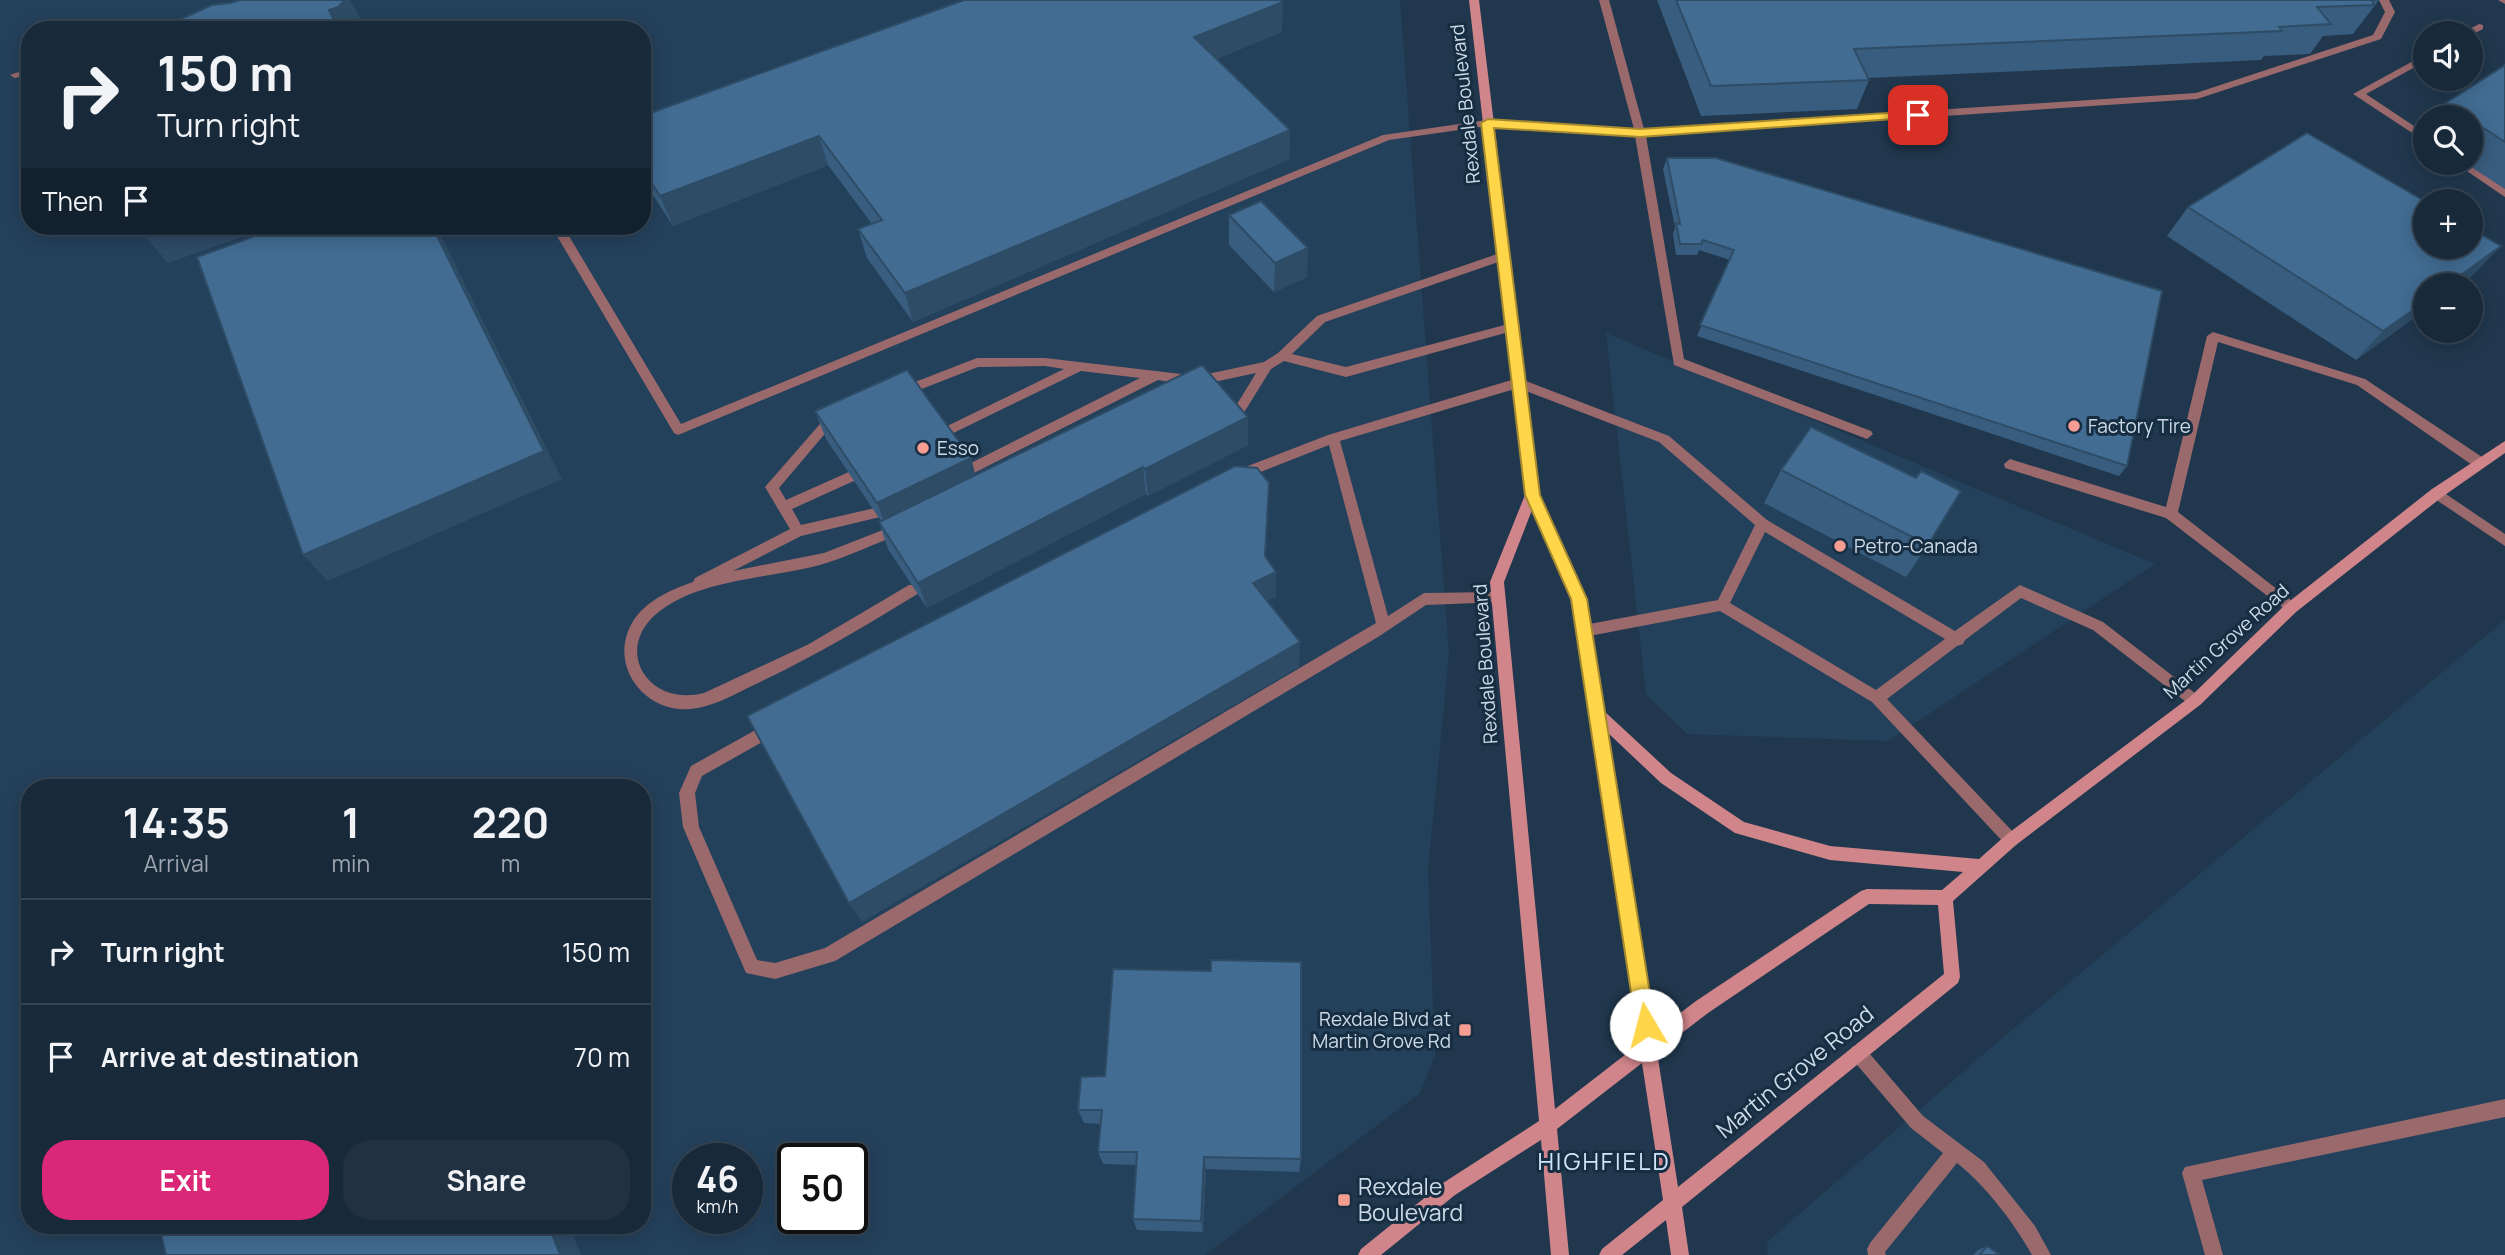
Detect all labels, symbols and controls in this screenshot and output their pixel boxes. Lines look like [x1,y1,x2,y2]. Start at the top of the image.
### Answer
map controls [2413,21,2483,343]
button: sound [2413,21,2483,91]
street label: Rexdale Boulevard [1444,23,1486,185]
text: 150 m [157,39,293,106]
icon: right [42,49,133,140]
pin [1888,85,1948,145]
icon: arrive [1899,96,1937,134]
text: Turn right [157,103,300,147]
button: search [2413,105,2483,175]
icon: arrive [117,182,155,220]
text: Then [42,183,103,219]
button: + [2413,189,2483,259]
button: − [2413,273,2483,343]
place label: Factory Tire [2088,413,2191,439]
marker: Factory Tire [2066,418,2082,434]
place label: Esso [937,435,979,461]
marker: Esso [915,440,931,456]
place label: Petro-Canada [1854,533,1978,559]
marker: Petro-Canada [1832,538,1848,554]
street label: Martin Grove Road [2158,578,2294,704]
street label: Rexdale Boulevard [1466,583,1504,745]
text: 14:35 [123,793,230,851]
text: 1 [342,793,360,851]
text: 220 [472,793,549,851]
text: Arrival [143,847,209,879]
text: min [332,847,370,879]
text: m [501,847,520,879]
icon: right [42,933,80,971]
text: Turn right [101,934,225,970]
text: 150 m [562,934,630,970]
position arrow [1609,988,1683,1062]
street label: Martin Grove Road [1709,998,1880,1145]
place label: Rexdale Blvd at Martin Grove Rd [1312,1006,1451,1054]
marker: Rexdale Blvd at Martin Grove Rd [1457,1022,1473,1038]
icon: arrive [42,1038,80,1076]
text: Arrive at destination [101,1039,359,1075]
text: 70 m [574,1039,630,1075]
button: Exit [42,1140,329,1220]
button: Share [343,1140,630,1220]
speed limit sign: 50 [777,1143,868,1234]
district label: HIGHFIELD [1537,1144,1671,1177]
text: 46 [696,1155,739,1203]
place label: Rexdale Boulevard [1358,1170,1463,1228]
marker: Rexdale Boulevard [1336,1192,1352,1208]
text: km/h [697,1194,738,1218]

